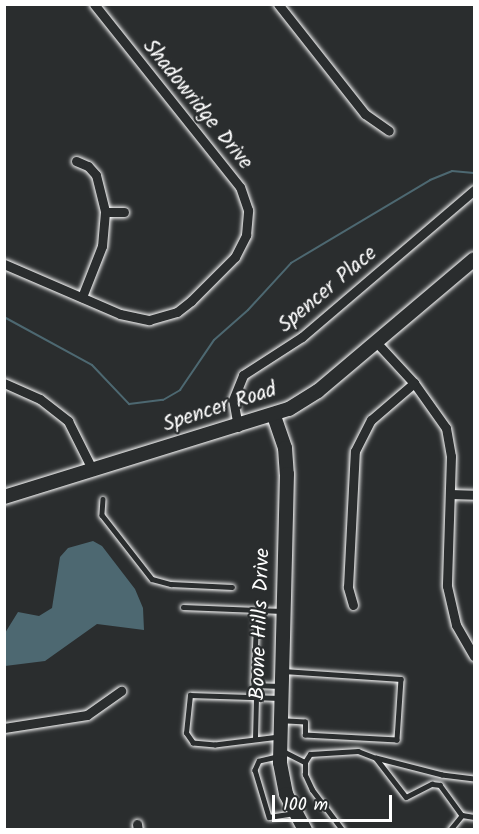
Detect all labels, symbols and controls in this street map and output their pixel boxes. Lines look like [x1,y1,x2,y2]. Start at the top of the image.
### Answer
street label: Shadowridge Drive [137,35,257,175]
street label: Spencer Place [273,241,383,339]
street label: Spencer Road [160,378,280,438]
street label: Boone Hills Drive [246,548,276,700]
scale bar [275,783,395,821]
text: 100 m [283,791,328,820]

